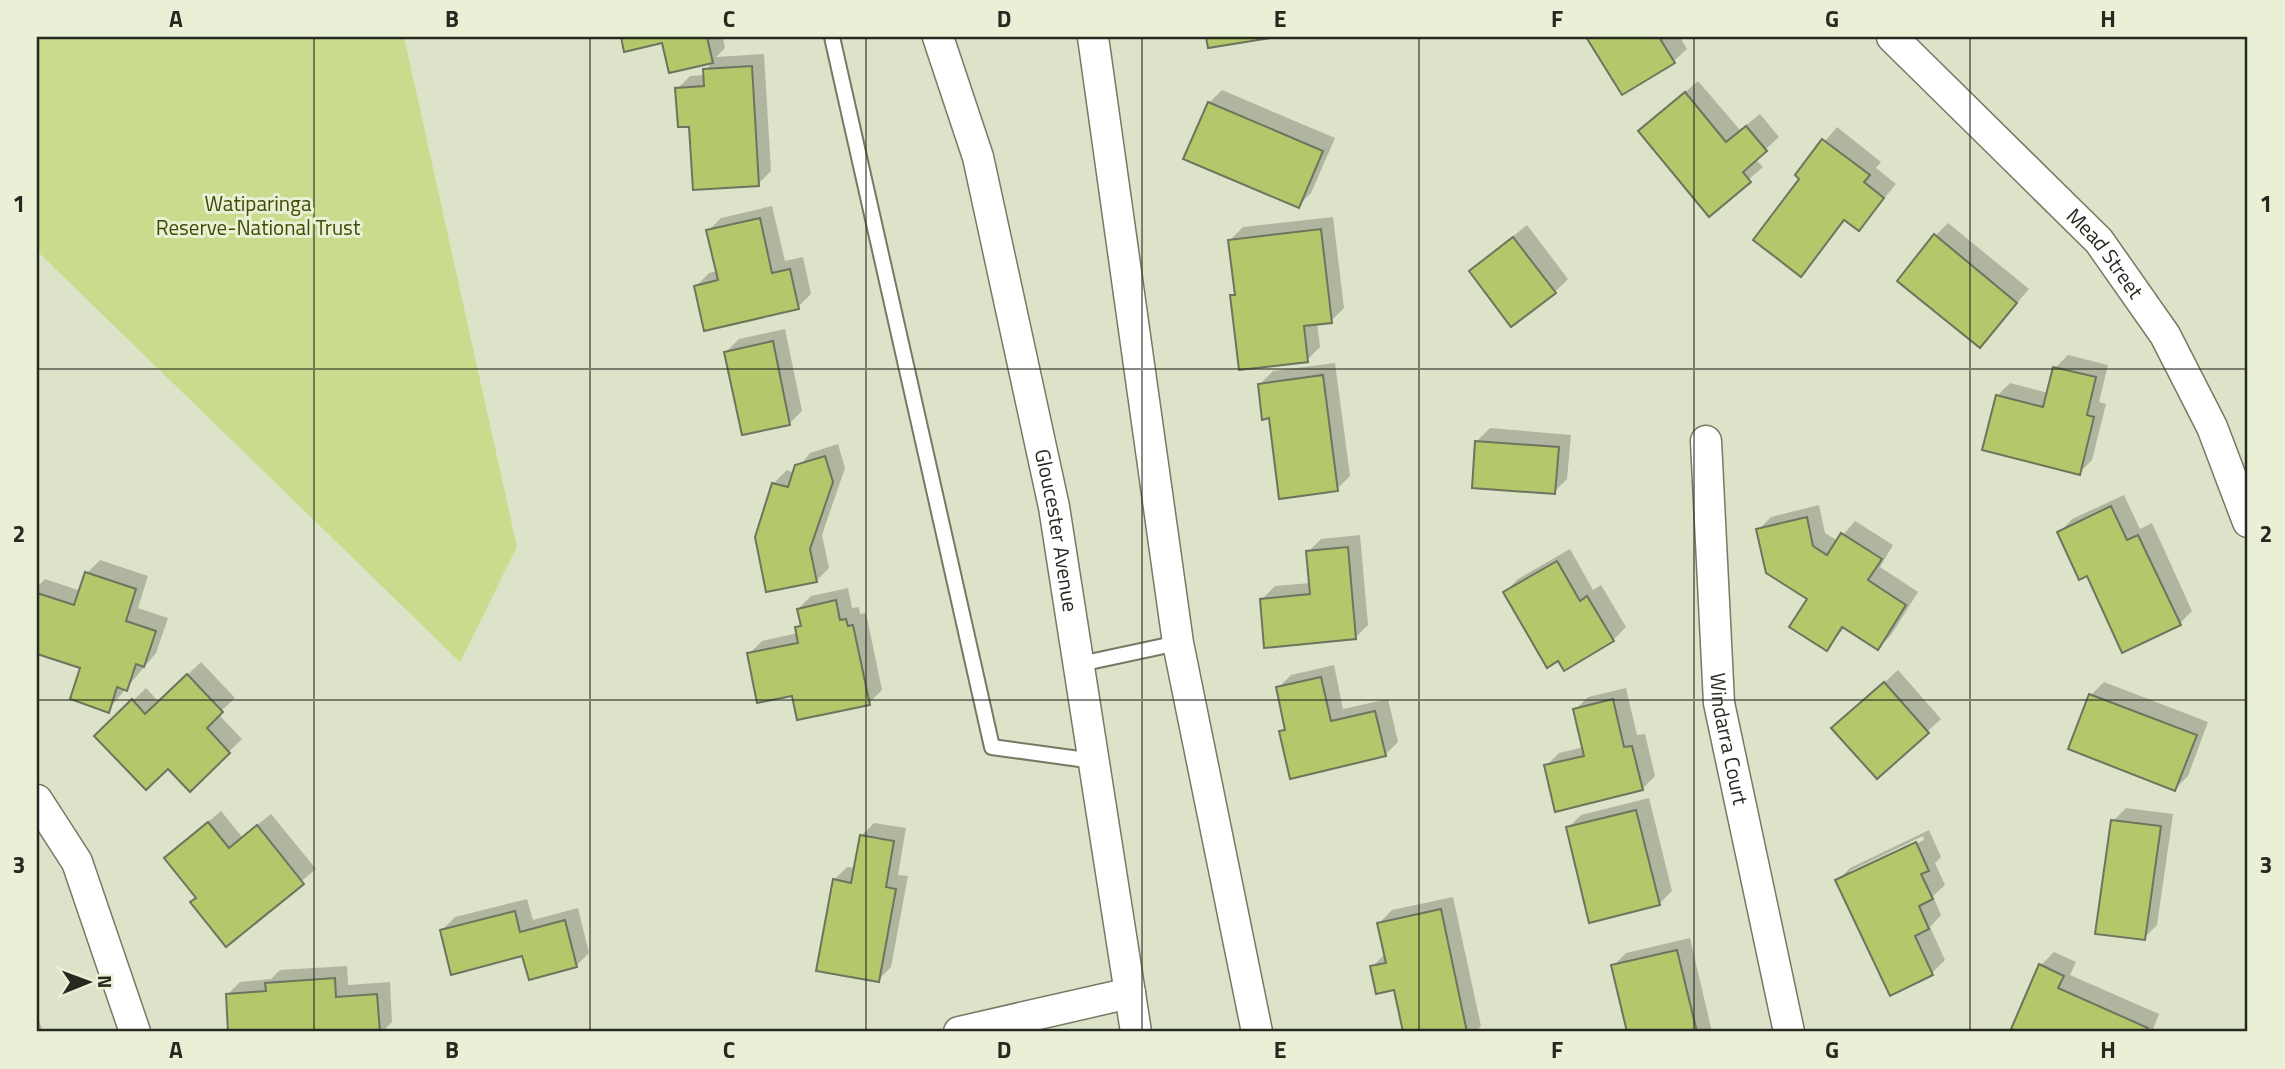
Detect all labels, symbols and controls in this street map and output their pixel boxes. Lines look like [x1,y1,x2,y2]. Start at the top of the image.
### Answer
text: A [169,1,183,36]
text: B [445,1,459,36]
text: C [723,1,735,36]
text: D [997,1,1011,36]
text: E [1274,1,1286,36]
text: F [1551,1,1563,36]
text: G [1825,1,1839,36]
text: H [2100,1,2116,36]
text: 1 [13,186,25,221]
text: 1 [2260,186,2272,221]
park label: Watiparinga Reserve-National Trust [156,187,361,243]
street label: Mead Street [2059,200,2152,306]
street label: Gloucester Avenue [1027,446,1087,614]
text: 2 [13,516,25,551]
text: 2 [2260,516,2272,551]
street label: Windarra Court [1703,672,1757,808]
text: 3 [13,847,25,882]
text: 3 [2260,847,2272,882]
north arrow [52,946,122,1016]
text: N [91,975,120,989]
text: A [169,1032,183,1067]
text: B [445,1032,459,1067]
text: C [723,1032,735,1067]
text: D [997,1032,1011,1067]
text: E [1274,1032,1286,1067]
text: F [1551,1032,1563,1067]
text: G [1825,1032,1839,1067]
text: H [2100,1032,2116,1067]

